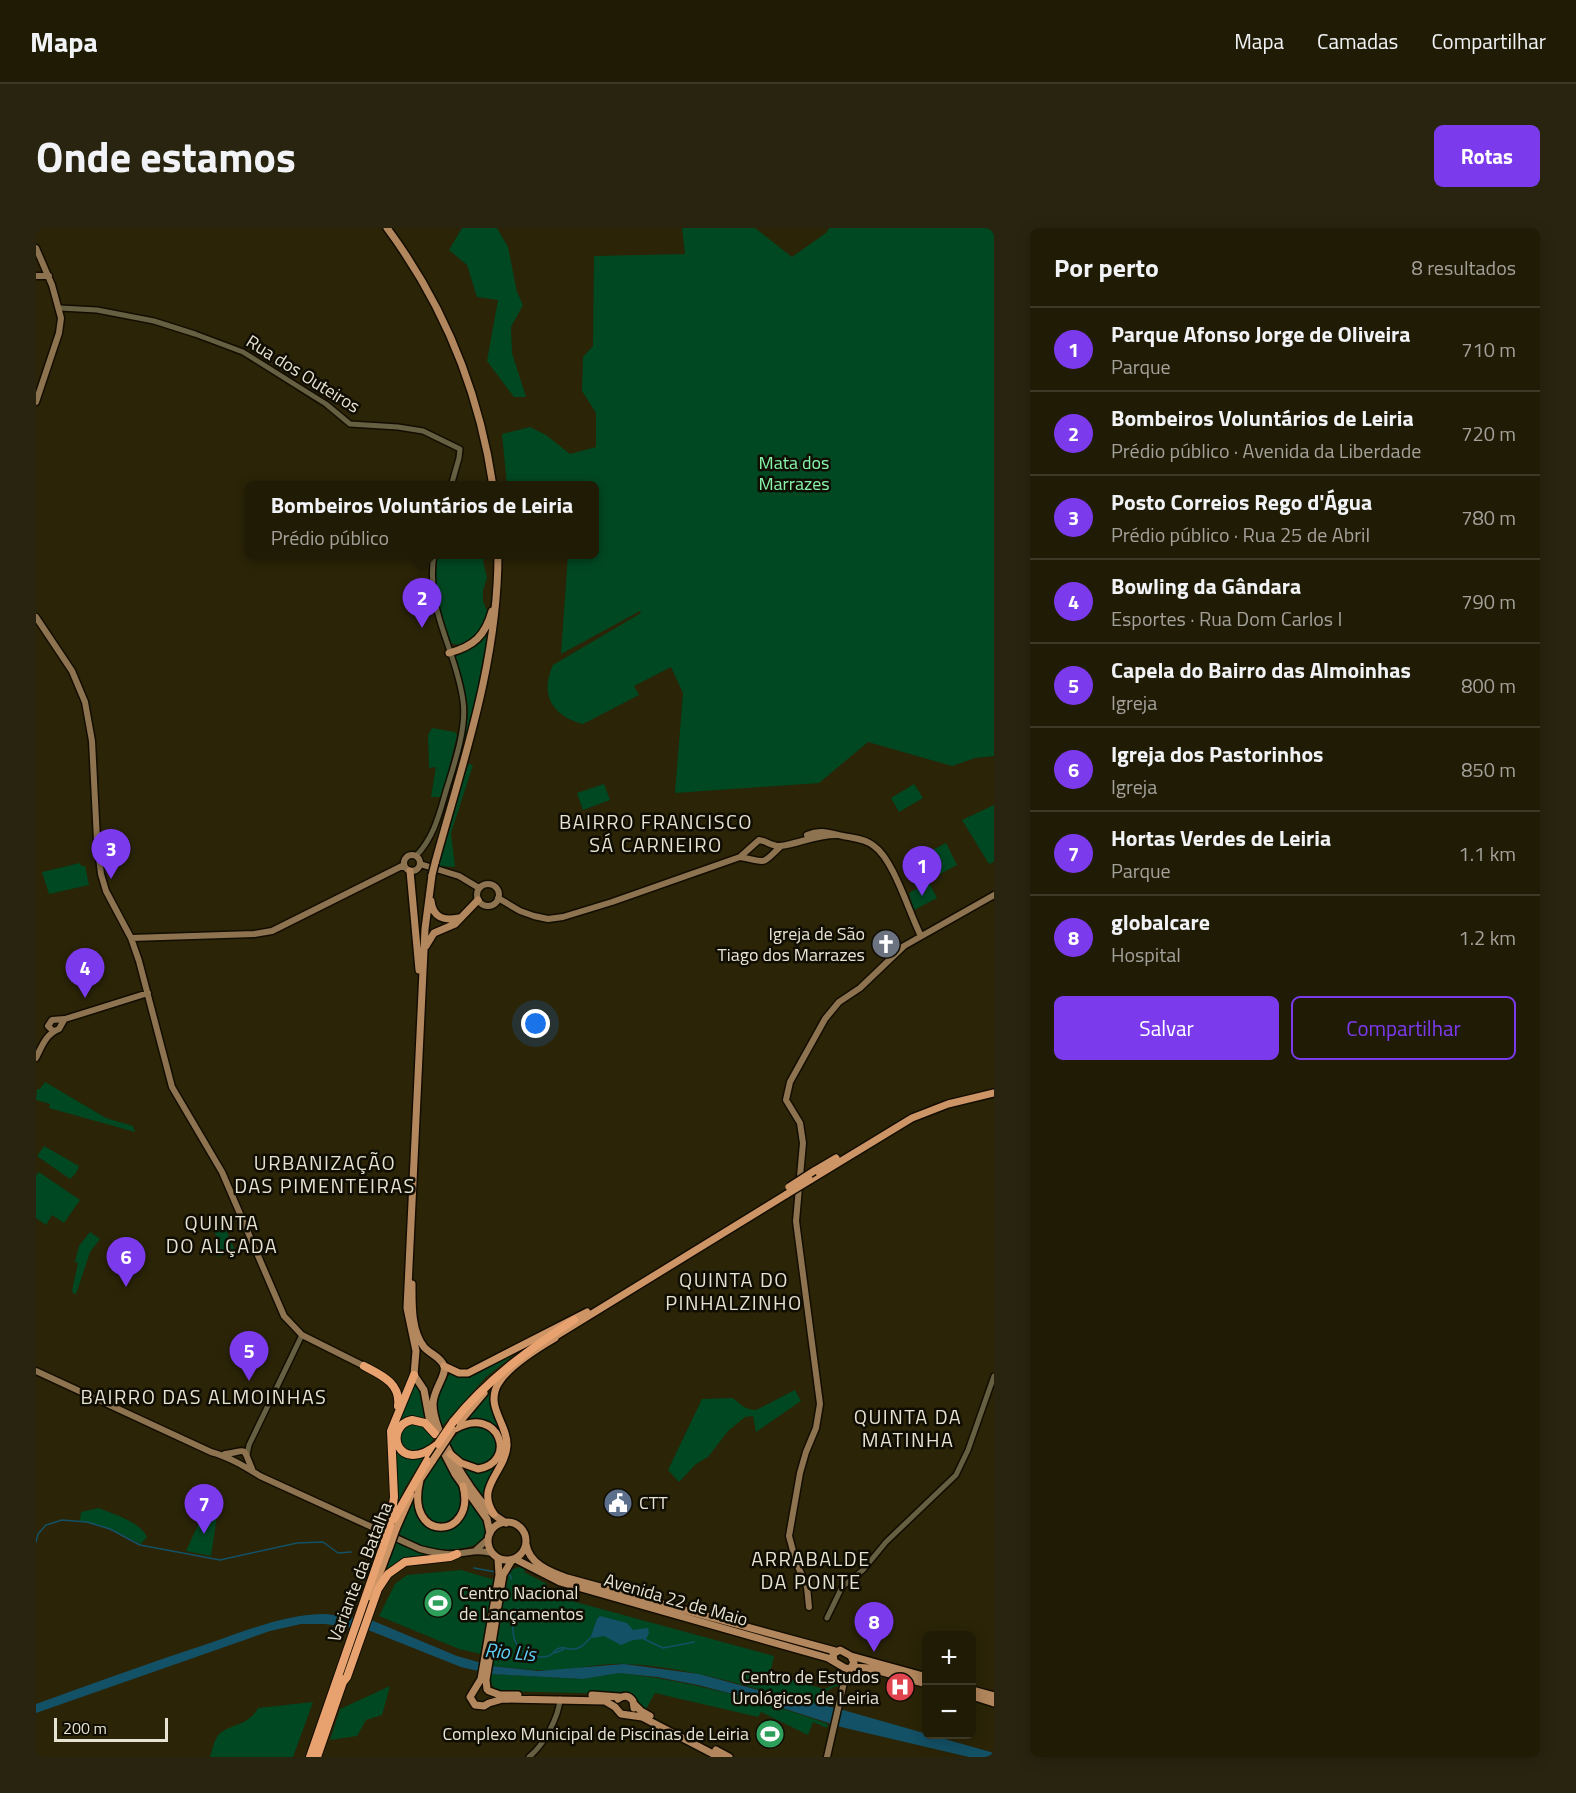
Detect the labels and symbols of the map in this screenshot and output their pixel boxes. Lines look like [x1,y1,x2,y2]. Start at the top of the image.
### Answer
street label: Rua dos Outeiros [241,328,365,419]
park label: Mata dos Marrazes [758,449,830,497]
pin: 2 [402,578,442,628]
district label: BAIRRO FRANCISCO SÁ CARNEIRO [559,806,753,860]
pin: 3 [92,830,130,879]
pin: 1 [902,846,942,896]
place label: Igreja de São Tiago dos Marrazes [717,920,865,968]
church icon: Igreja de São Tiago dos Marrazes [870,928,902,960]
pin: 4 [65,948,104,998]
your location [521,1009,550,1038]
district label: URBANIZAÇÃO DAS PIMENTEIRAS [234,1147,416,1201]
district label: QUINTA DO ALÇADA [166,1207,278,1261]
pin: 6 [106,1238,146,1287]
district label: QUINTA DO PINHALZINHO [665,1264,803,1318]
pin: 5 [230,1332,268,1381]
district label: BAIRRO DAS ALMOINHAS [81,1381,327,1412]
district label: QUINTA DA MATINHA [854,1401,962,1455]
pin: 7 [184,1484,224,1534]
public building icon: CTT [602,1487,634,1519]
place label: CTT [639,1489,668,1516]
street label: Variante da Batalha [320,1498,399,1646]
district label: ARRABALDE DA PONTE [751,1543,871,1597]
street label: Avenida 22 de Maio [601,1566,751,1633]
place label: Centro Nacional de Lançamentos [459,1579,584,1627]
sports icon: Centro Nacional de Lançamentos [422,1587,454,1619]
pin: 8 [854,1602,894,1652]
water label: Rio Lis [483,1634,538,1669]
place label: Centro de Estudos Urológicos de Leiria [732,1663,879,1711]
hospital icon: Centro de Estudos Urológicos de Leiria [884,1671,916,1703]
scale bar [54,1715,168,1742]
sports icon: Complexo Municipal de Piscinas de Leiria [754,1718,786,1750]
place label: Complexo Municipal de Piscinas de Leiria [442,1720,749,1747]

